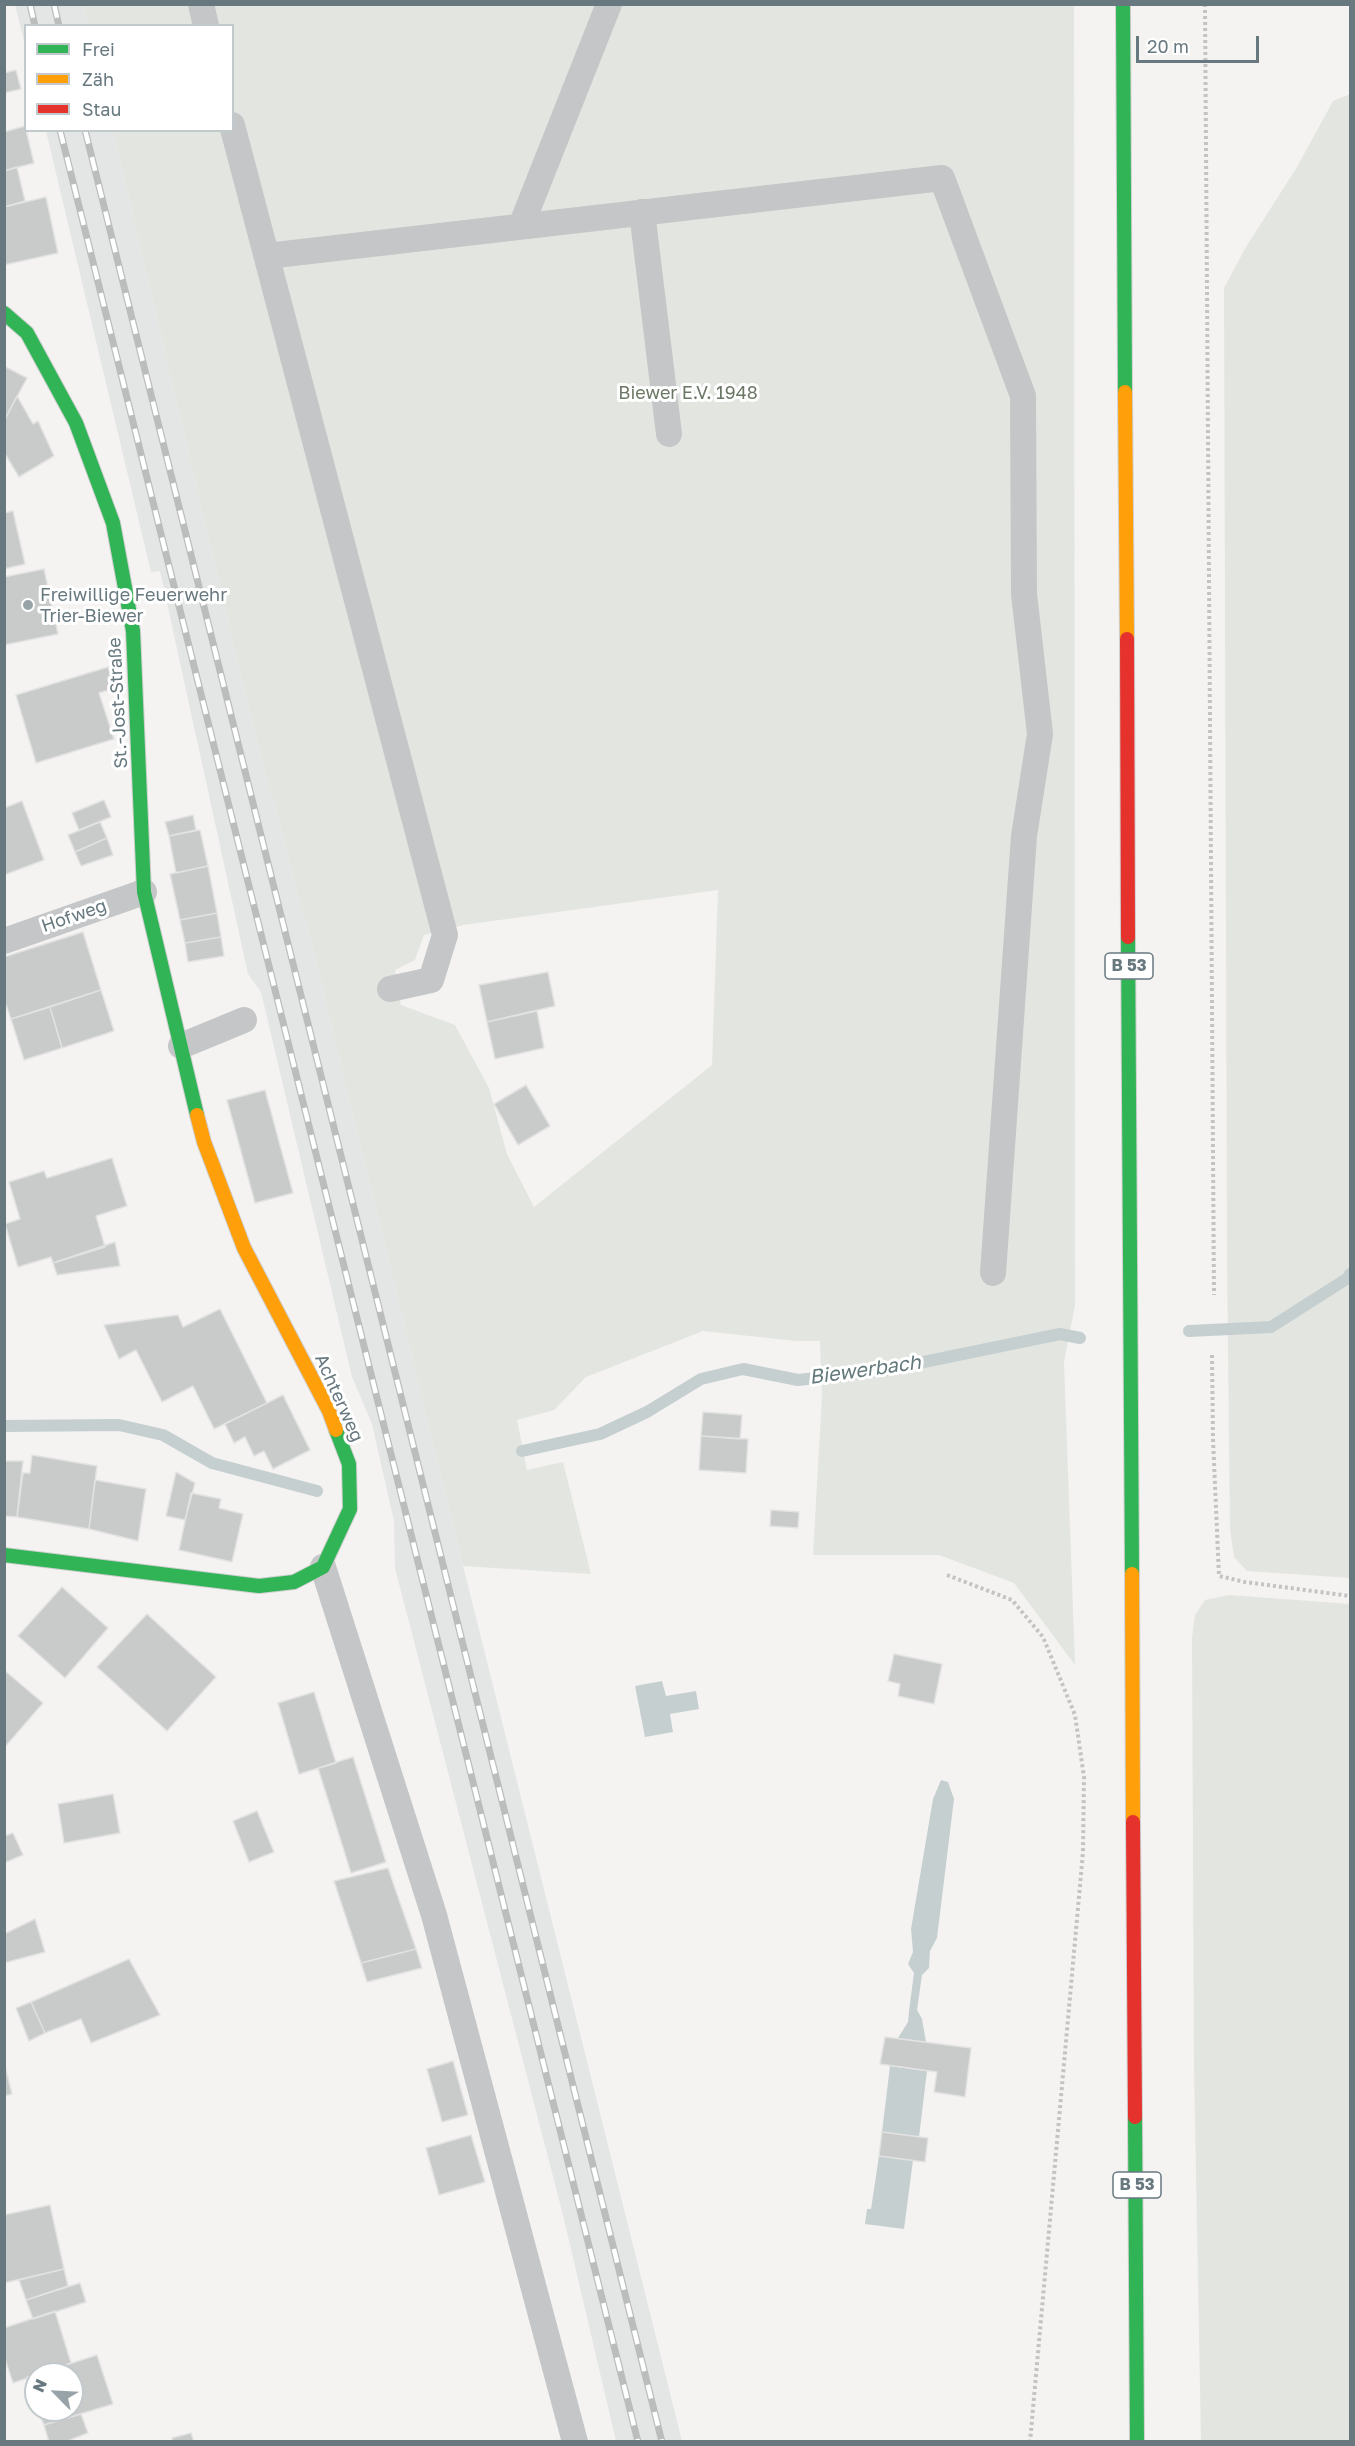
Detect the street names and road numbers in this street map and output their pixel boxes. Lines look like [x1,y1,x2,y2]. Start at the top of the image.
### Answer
street label: St.-Jost-Straße [104,637,132,769]
street label: Hofweg [39,895,109,937]
road number: B 53 [1105,953,1153,979]
street label: Achterweg [310,1351,368,1445]
road number: B 53 [1113,2172,1161,2198]

